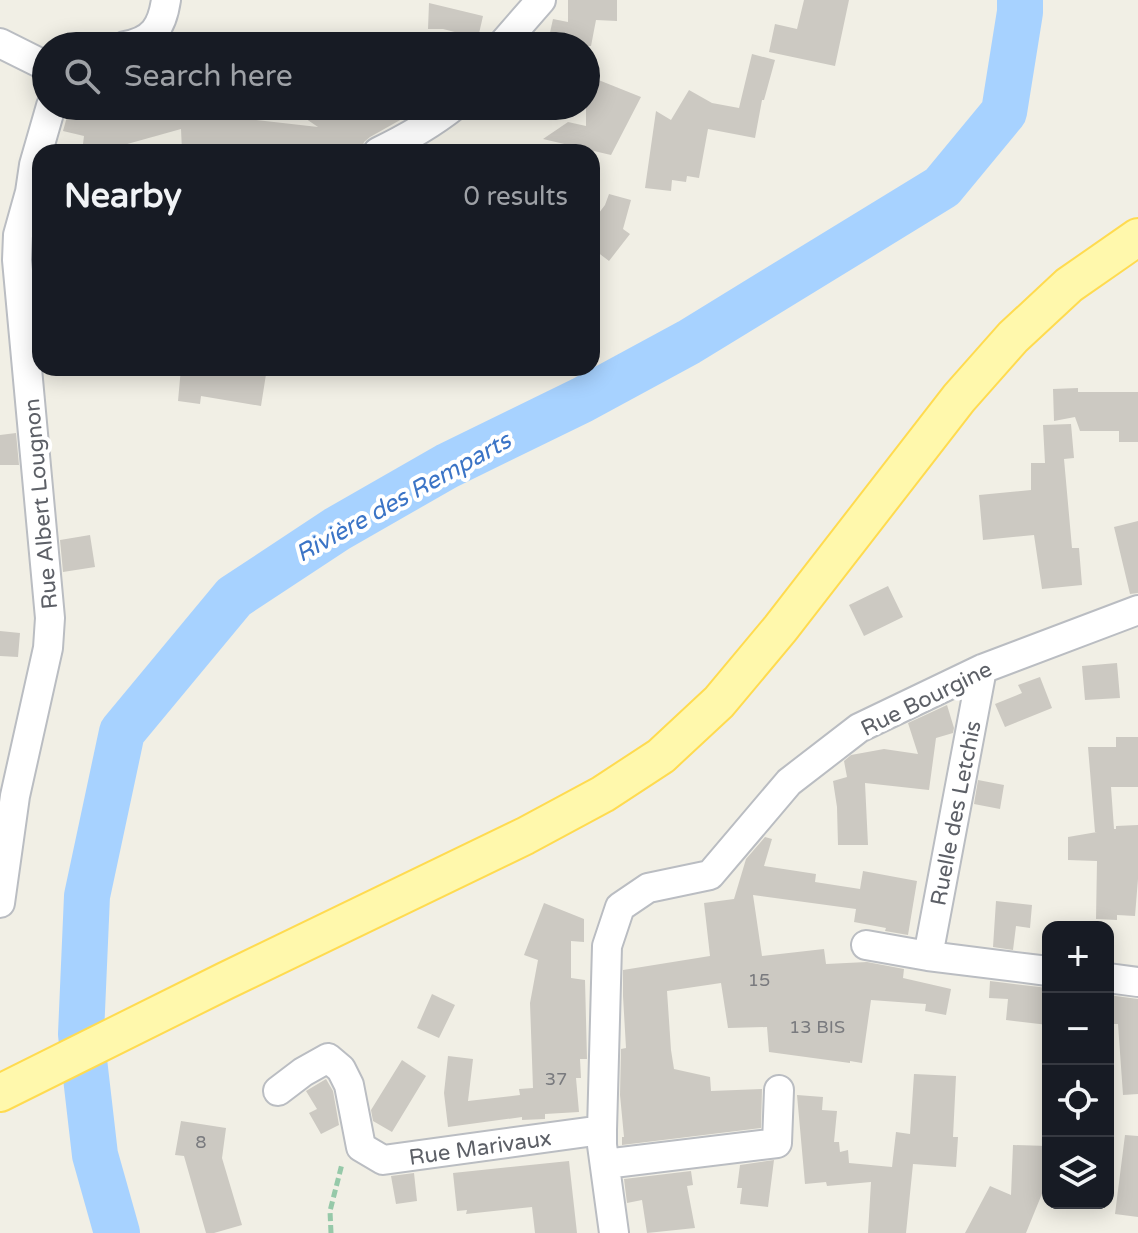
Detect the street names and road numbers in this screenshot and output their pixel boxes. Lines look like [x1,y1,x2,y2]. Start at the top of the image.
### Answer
street label: Rue Albert Lougnon [19,397,63,610]
street label: Rue Bourgine [857,656,996,742]
street label: Ruelle des Letchis [925,719,987,908]
street label: Rue Marivaux [407,1125,553,1171]

